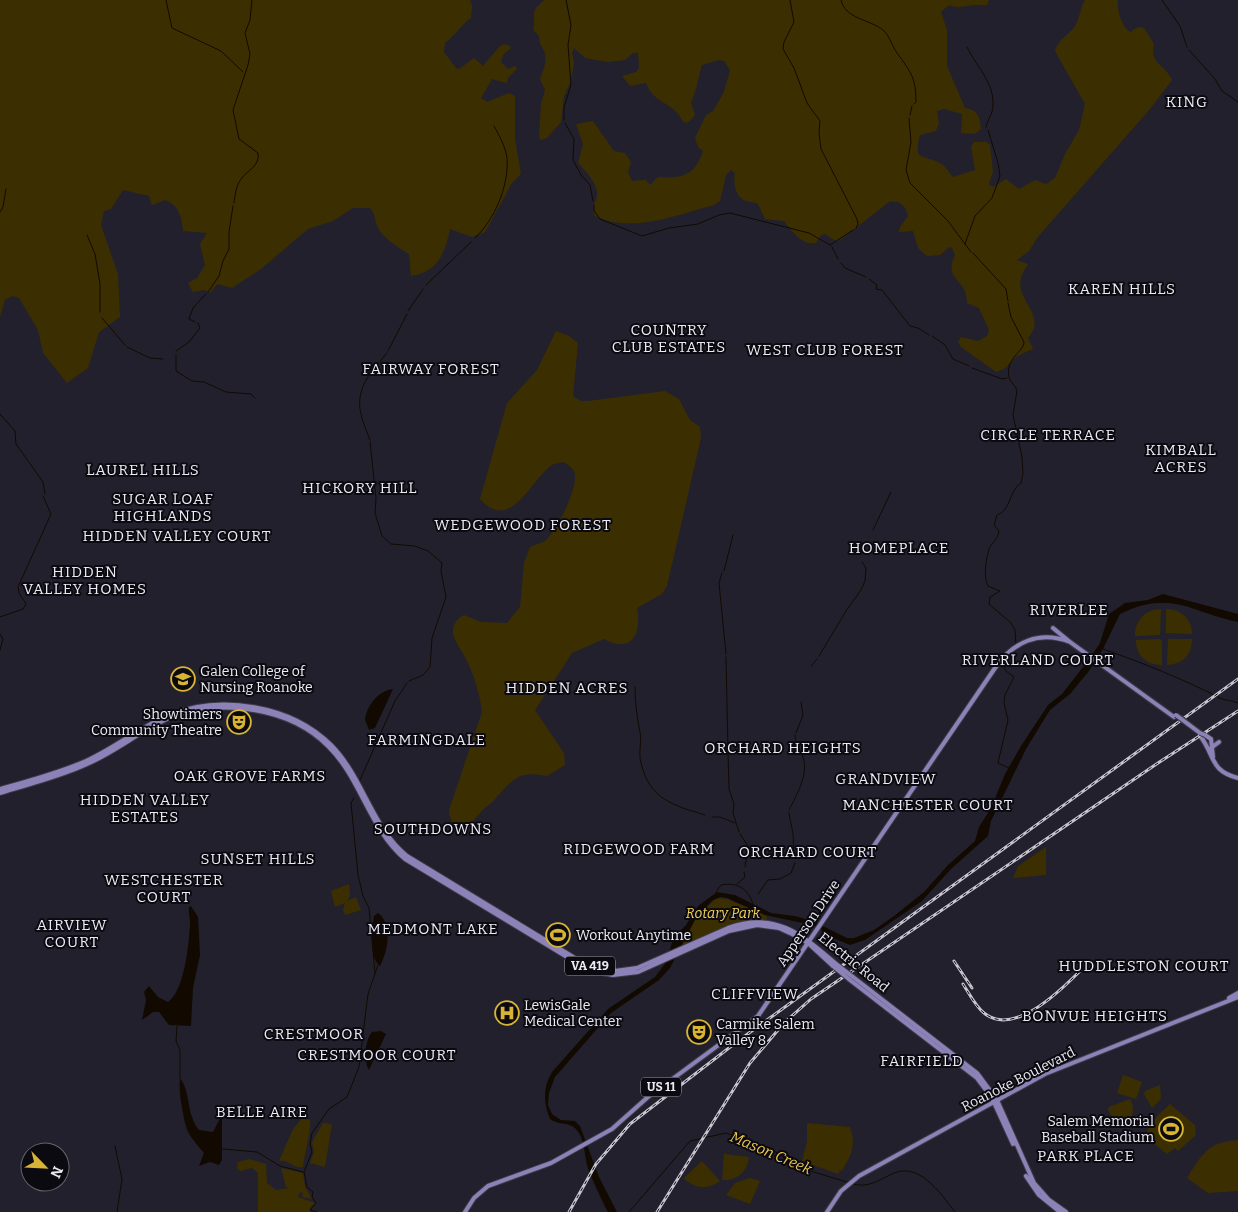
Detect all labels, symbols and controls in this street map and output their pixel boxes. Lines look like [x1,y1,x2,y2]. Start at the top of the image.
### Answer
district label: KING [1166,93,1208,111]
district label: KAREN HILLS [1068,280,1176,298]
district label: COUNTRY CLUB ESTATES [612,321,726,356]
district label: WEST CLUB FOREST [746,341,904,359]
district label: FAIRWAY FOREST [362,360,500,378]
district label: CIRCLE TERRACE [980,426,1116,444]
district label: KIMBALL ACRES [1145,441,1217,476]
district label: LAUREL HILLS [86,461,200,479]
district label: HICKORY HILL [302,479,418,497]
district label: SUGAR LOAF HIGHLANDS [112,490,214,525]
district label: WEDGEWOOD FOREST [434,516,612,534]
district label: HIDDEN VALLEY COURT [82,527,272,545]
district label: HOMEPLACE [849,539,949,557]
district label: HIDDEN VALLEY HOMES [23,563,147,598]
district label: RIVERLEE [1030,601,1108,619]
district label: RIVERLAND COURT [962,651,1114,669]
place label: Galen College of Nursing Roanoke [200,663,313,696]
school or university icon: Galen College of Nursing Roanoke [170,666,196,692]
district label: HIDDEN ACRES [505,679,629,697]
place label: Showtimers Community Theatre [91,706,222,739]
theatre icon: Showtimers Community Theatre [226,709,252,735]
district label: FARMINGDALE [368,731,486,749]
district label: ORCHARD HEIGHTS [704,739,862,757]
district label: OAK GROVE FARMS [174,767,326,785]
district label: GRANDVIEW [835,770,937,788]
district label: HIDDEN VALLEY ESTATES [80,791,210,826]
district label: MANCHESTER COURT [843,796,1013,814]
district label: SOUTHDOWNS [374,820,492,838]
district label: RIDGEWOOD FARM [563,840,715,858]
district label: ORCHARD COURT [739,843,877,861]
district label: SUNSET HILLS [200,850,316,868]
district label: WESTCHESTER COURT [104,871,224,906]
street label: Apperson Drive [773,877,844,970]
park label: Rotary Park [686,905,761,922]
district label: AIRVIEW COURT [36,916,108,951]
district label: MEDMONT LAKE [367,920,499,938]
sports icon: Workout Anytime [545,922,571,948]
place label: Workout Anytime [576,927,691,944]
street label: Electric Road [815,929,892,996]
road number: VA 419 [565,956,615,976]
district label: HUDDLESTON COURT [1059,957,1229,975]
district label: CLIFFVIEW [711,985,799,1003]
place label: LewisGale Medical Center [524,997,622,1030]
hospital icon: LewisGale Medical Center [494,1000,520,1026]
district label: BONVUE HEIGHTS [1022,1007,1168,1025]
place label: Carmike Salem Valley 8 [716,1016,815,1049]
theatre icon: Carmike Salem Valley 8 [686,1019,712,1045]
district label: CRESTMOOR [264,1025,364,1043]
street label: Roanoke Boulevard [959,1043,1078,1115]
district label: CRESTMOOR COURT [297,1046,457,1064]
district label: FAIRFIELD [880,1052,964,1070]
road number: US 11 [641,1078,681,1096]
district label: BELLE AIRE [216,1103,308,1121]
place label: Salem Memorial Baseball Stadium [1041,1113,1155,1146]
sports icon: Salem Memorial Baseball Stadium [1158,1116,1184,1142]
water label: Mason Creek [727,1128,815,1179]
north arrow [20,1142,70,1192]
district label: PARK PLACE [1037,1147,1135,1165]
text: N [46,1164,66,1181]

